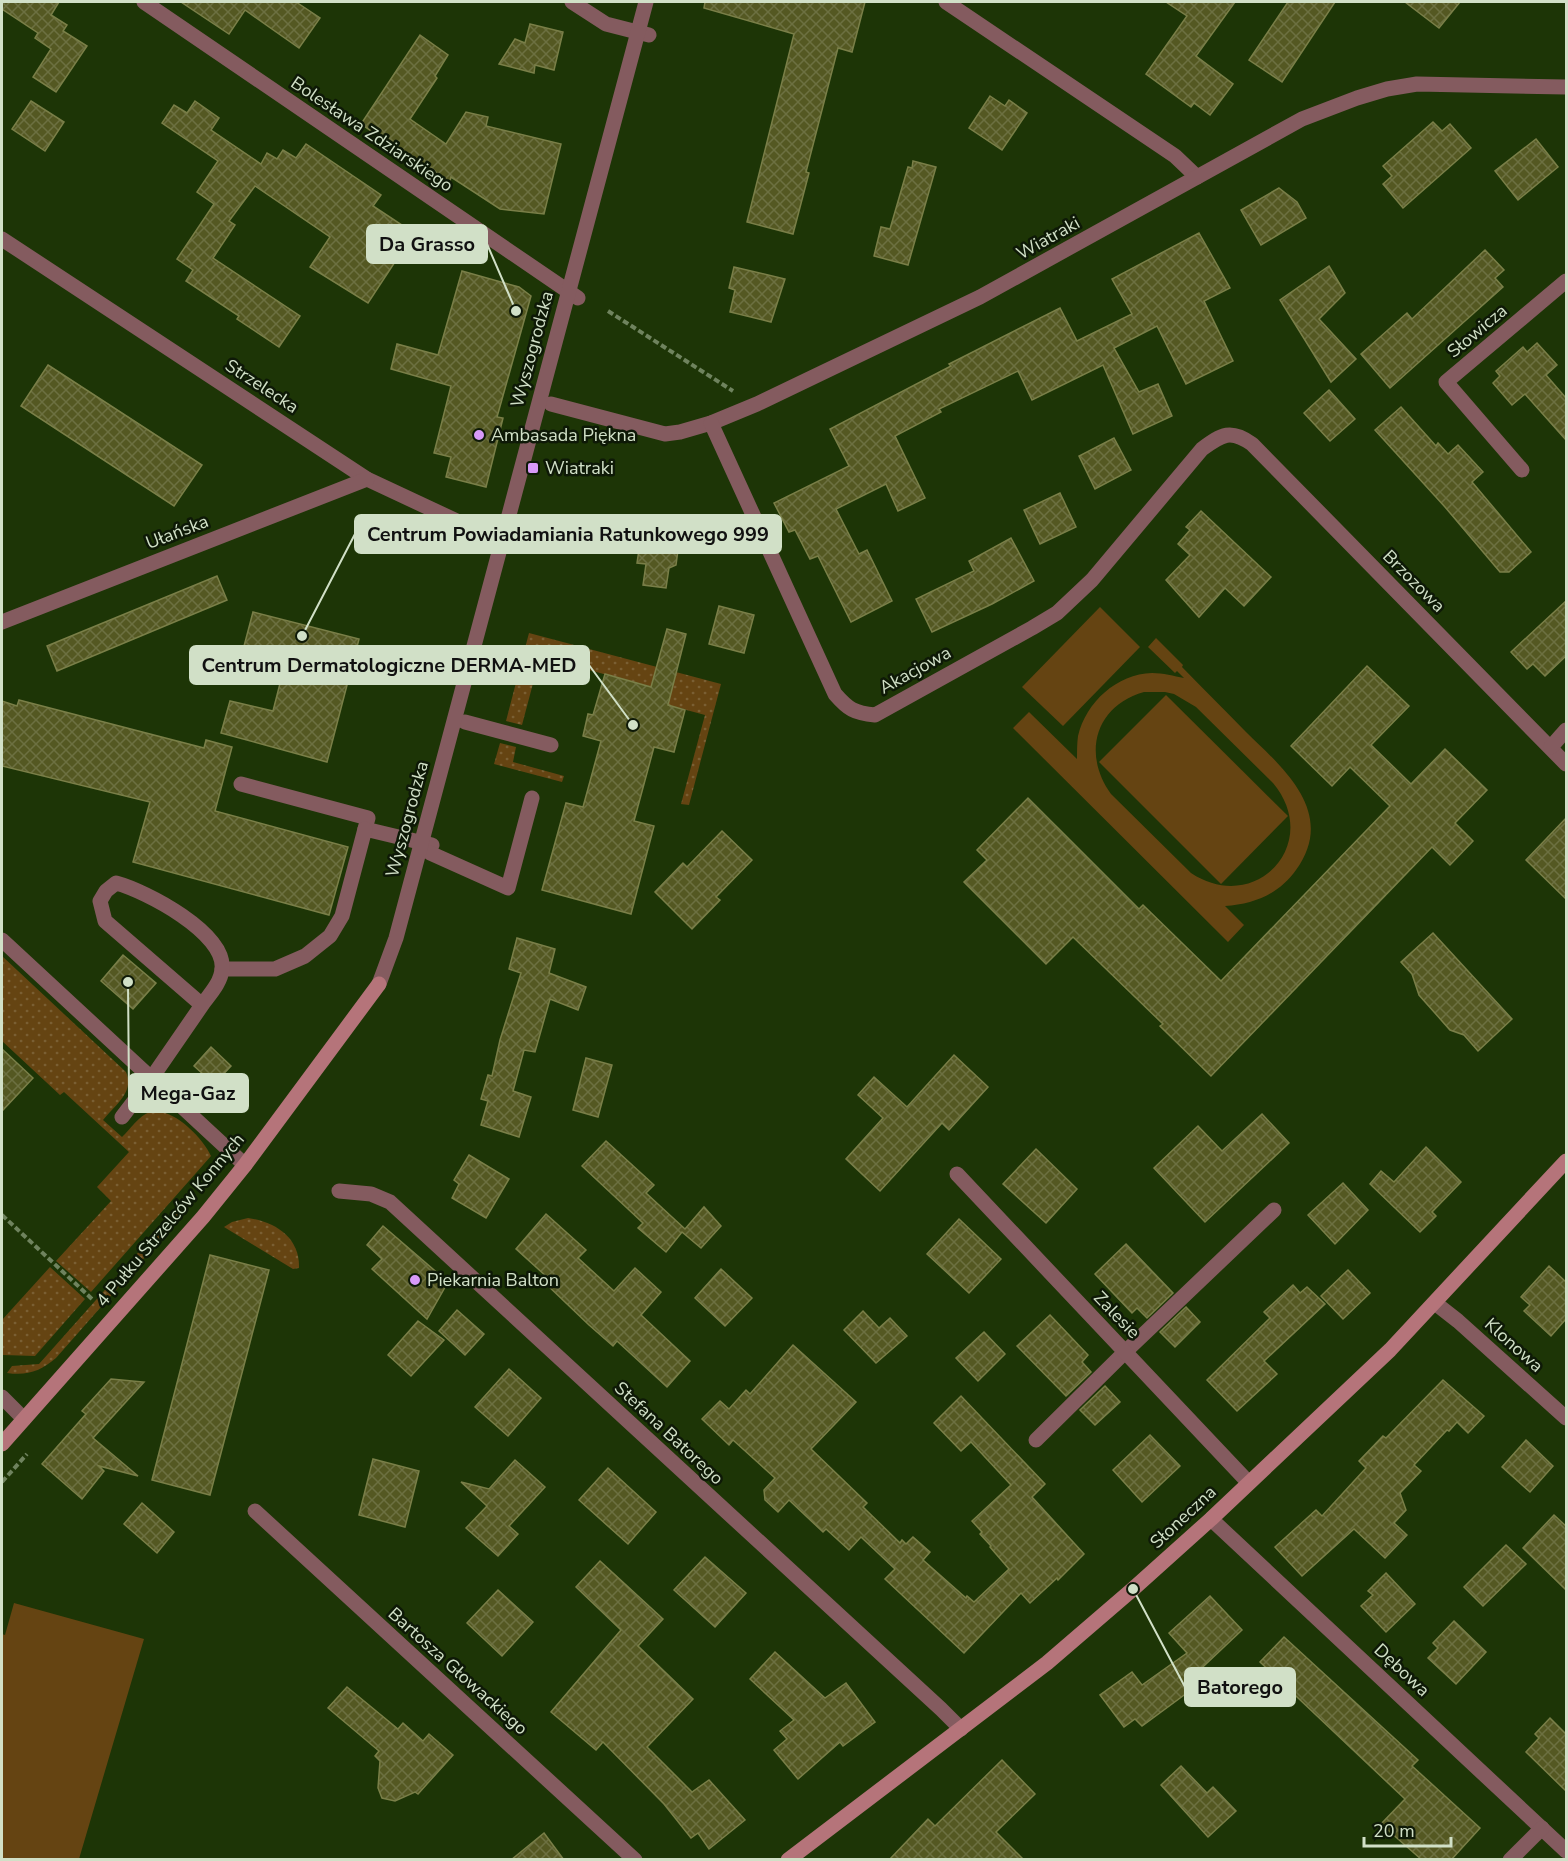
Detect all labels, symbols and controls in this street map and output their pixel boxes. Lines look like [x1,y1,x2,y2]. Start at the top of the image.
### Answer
street label: Bolesława Zdziarskiego [286,71,458,197]
street label: Wiatraki [1012,211,1084,265]
callout: Da Grasso [367,225,487,263]
text: Da Grasso [379,231,475,258]
street label: Wyszogrodzka [505,288,559,410]
street label: Słowicza [1442,299,1512,363]
street label: Strzelecka [221,353,303,419]
place label: Ambasada Piękna [491,423,636,447]
marker: Ambasada Piękna [472,428,486,442]
place label: Wiatraki [545,456,614,480]
marker: Wiatraki [526,461,540,475]
street label: Ułańska [142,509,212,555]
callout: Centrum Powiadamiania Ratunkowego 999 [355,515,781,553]
text: Centrum Powiadamiania Ratunkowego 999 [367,521,769,548]
street label: Brzozowa [1378,545,1450,617]
street label: Akacjowa [875,640,955,700]
callout: Centrum Dermatologiczne DERMA-MED [190,646,589,684]
text: Centrum Dermatologiczne DERMA-MED [202,652,576,679]
street label: Wyszogrodzka [380,758,434,880]
callout: Mega-Gaz [129,1074,248,1112]
text: Mega-Gaz [140,1080,236,1107]
street label: 4 Pułku Strzelców Konnych [90,1128,250,1312]
place label: Piekarnia Balton [427,1268,559,1292]
marker: Piekarnia Balton [408,1273,422,1287]
street label: Zalesie [1089,1286,1145,1344]
street label: Klonowa [1480,1312,1548,1378]
street label: Stefana Batorego [609,1376,729,1490]
street label: Słoneczna [1145,1480,1221,1554]
street label: Bartosza Głowackiego [383,1602,533,1740]
street label: Dębowa [1369,1638,1435,1702]
callout: Batorego [1185,1668,1295,1706]
text: Batorego [1197,1674,1283,1701]
scale bar [1364,1810,1451,1848]
text: 20 m [1373,1819,1415,1843]

